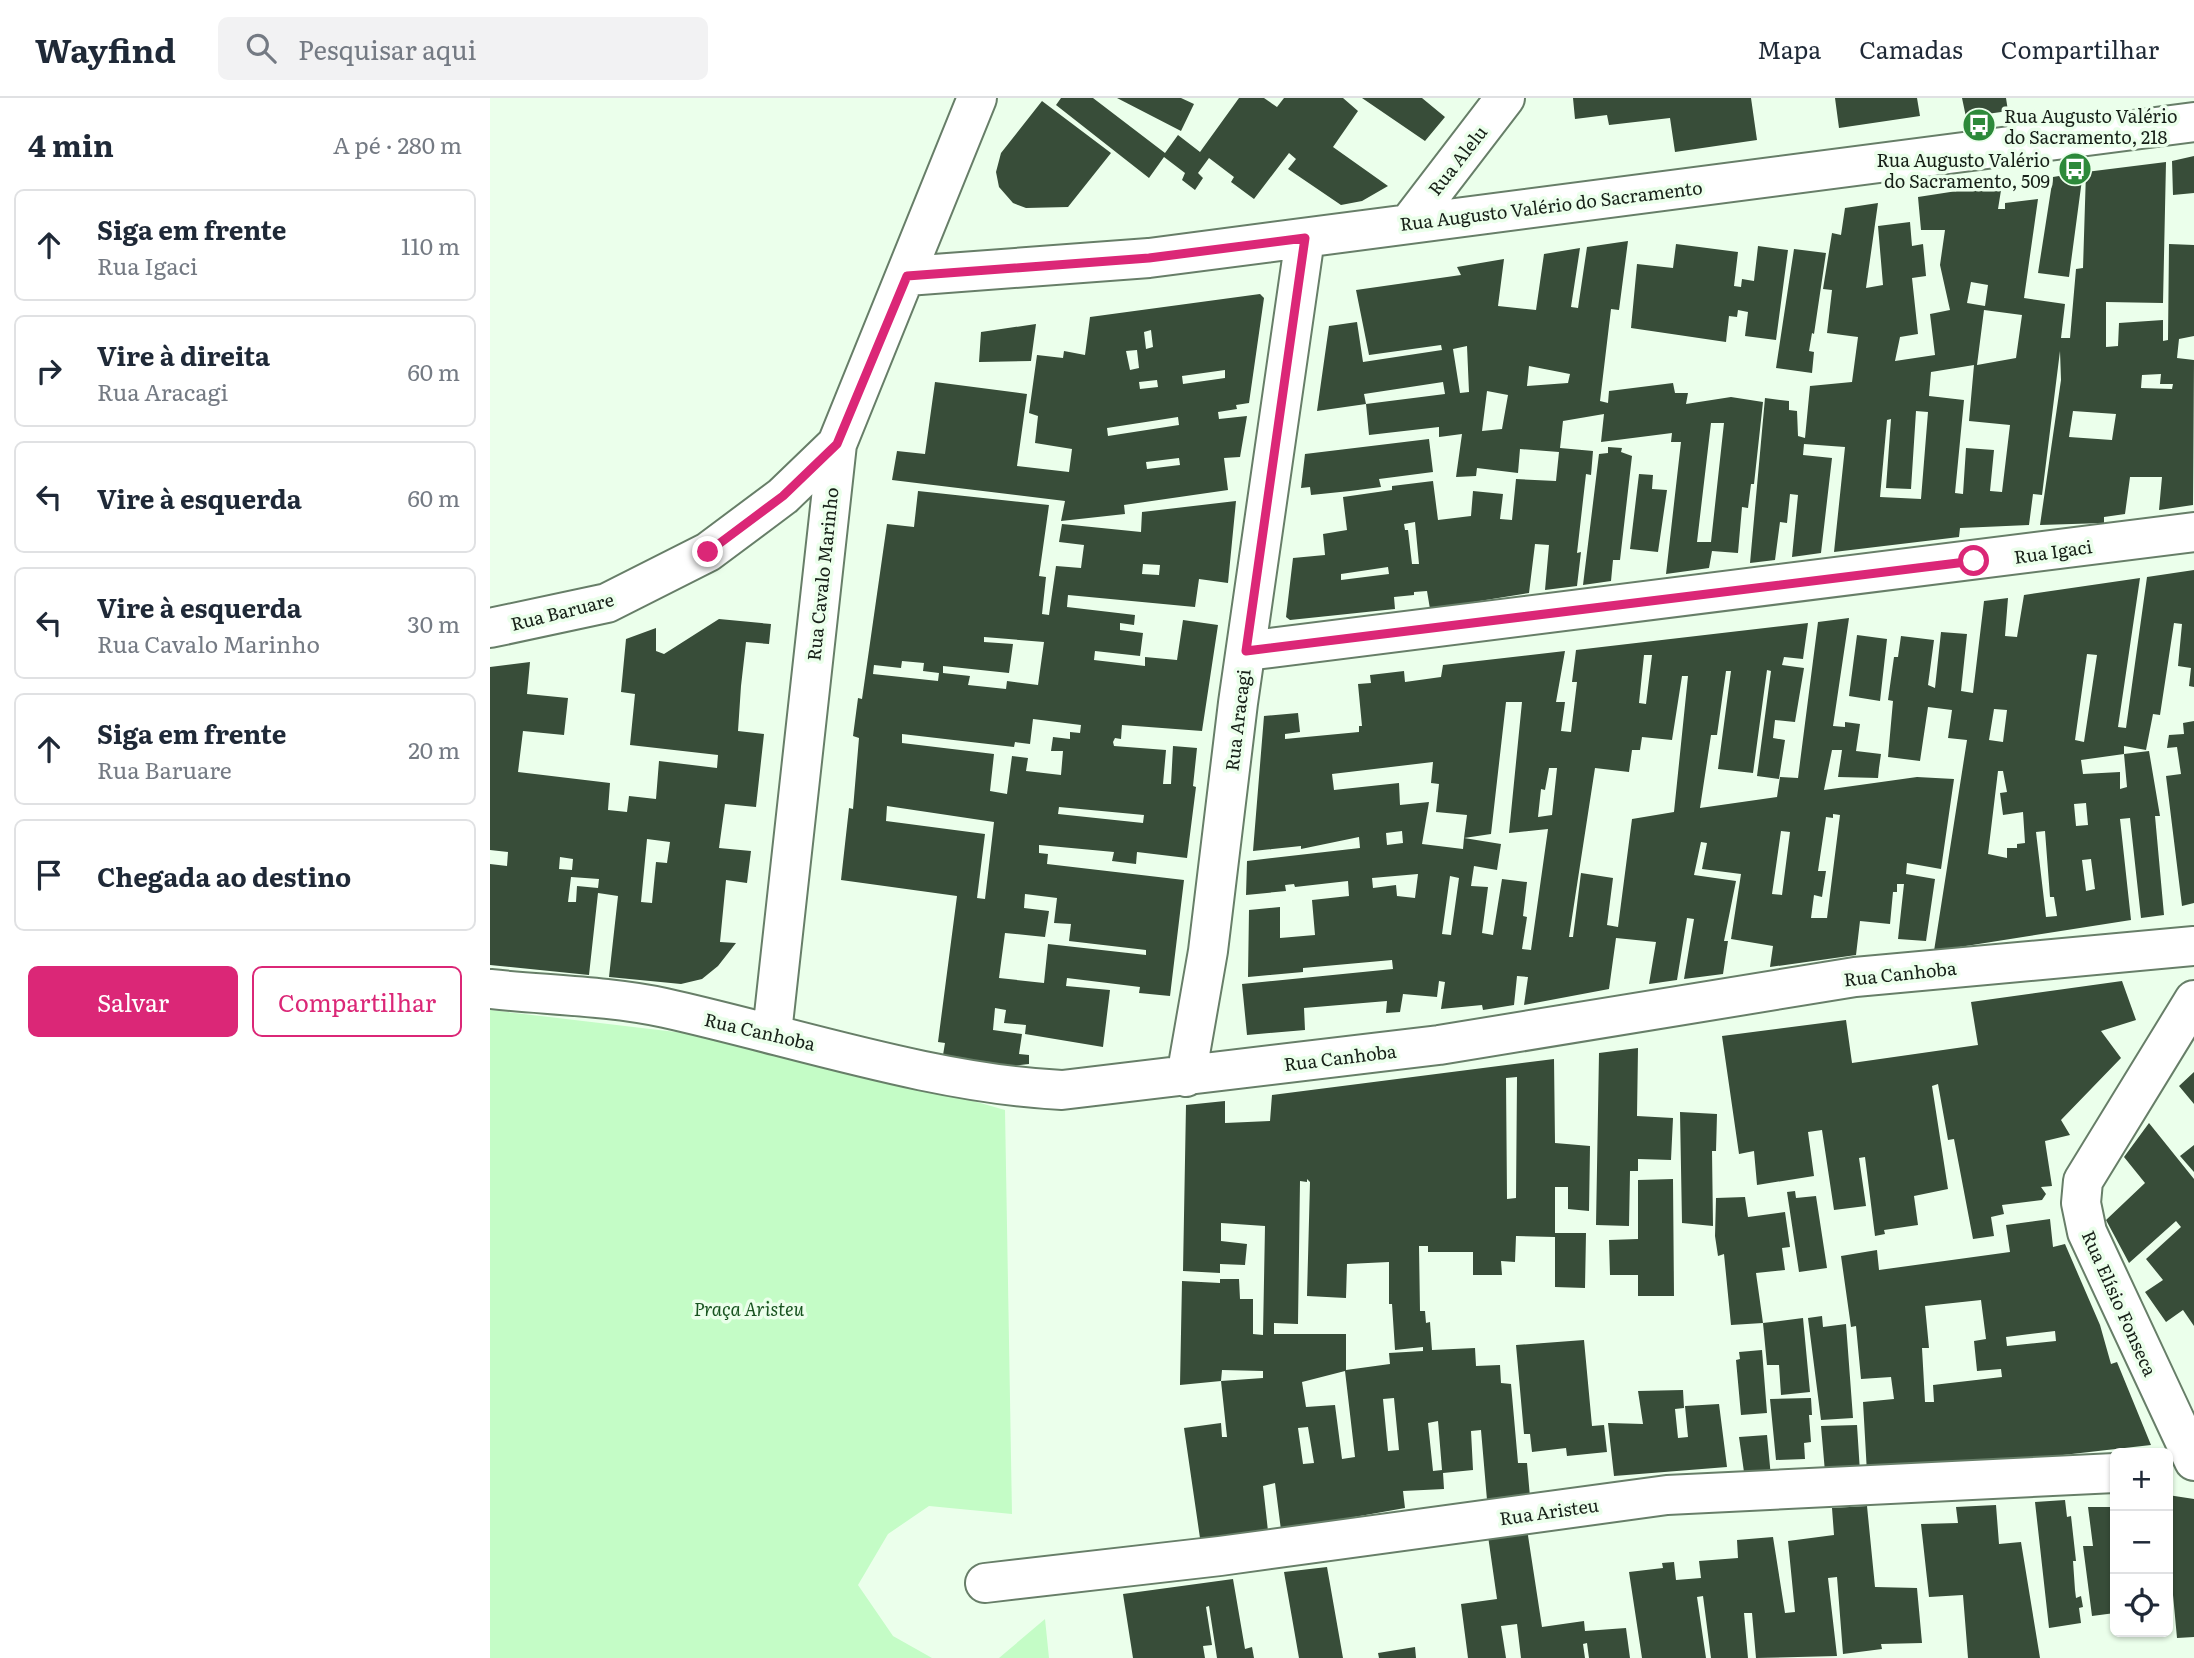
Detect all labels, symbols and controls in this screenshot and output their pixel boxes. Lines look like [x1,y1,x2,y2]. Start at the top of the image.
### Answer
search box [218,17,708,80]
text: Wayfind [35,24,176,73]
icon: search [242,29,280,67]
text: Pesquisar aqui [298,29,476,68]
text: Mapa [1757,31,1821,66]
text: Camadas [1859,31,1963,66]
text: Compartilhar [2001,31,2159,66]
place label: Rua Augusto Valério do Sacramento, 218 [2004,102,2177,150]
bus stop icon: Rua Augusto Valério do Sacramento, 218 [1960,106,1998,144]
street label: Rua Alelu [1421,119,1493,201]
text: 4 min [28,122,114,166]
text: A pé · 280 m [333,127,462,161]
place label: Rua Augusto Valério do Sacramento, 509 [1877,146,2050,194]
bus stop icon: Rua Augusto Valério do Sacramento, 509 [2056,150,2094,188]
street label: Rua Augusto Valério do Sacramento [1398,173,1704,237]
text: Siga em frente [97,209,286,248]
icon: ahead [30,226,68,264]
text: 110 m [401,228,460,262]
text: Rua Igaci [97,248,198,282]
text: Vire à direita [97,335,270,374]
icon: right [30,352,68,390]
text: 60 m [407,354,460,388]
text: Rua Aracagi [97,374,228,408]
icon: left [30,478,68,516]
text: Vire à esquerda [97,478,302,517]
text: 60 m [407,480,460,514]
street label: Rua Cavalo Marinho [799,486,845,662]
street label: Rua Igaci [2012,532,2094,570]
route end [692,536,723,567]
route start [1958,545,1989,576]
street label: Rua Baruare [508,585,616,637]
text: Vire à esquerda [97,587,302,626]
icon: left [30,604,68,642]
text: 30 m [407,606,460,640]
text: Rua Cavalo Marinho [97,626,320,660]
street label: Rua Aracagi [1217,667,1257,773]
text: Siga em frente [97,713,286,752]
icon: ahead [30,730,68,768]
text: 20 m [408,732,460,766]
text: Rua Baruare [97,752,232,786]
icon: arrive [30,856,68,894]
text: Chegada ao destino [97,856,351,895]
street label: Rua Canhoba [1842,954,1958,992]
button: Salvar [28,966,238,1037]
button: Compartilhar [252,966,462,1037]
street label: Rua Canhoba [702,1005,818,1057]
street label: Rua Canhoba [1282,1037,1398,1077]
street label: Rua Elísio Fonseca [2076,1226,2164,1381]
park label: Praça Aristeu [694,1295,805,1322]
map controls [2110,1448,2173,1637]
button: + [2110,1448,2173,1511]
street label: Rua Aristeu [1498,1491,1600,1531]
button: − [2110,1511,2173,1574]
button: locate [2110,1574,2173,1637]

